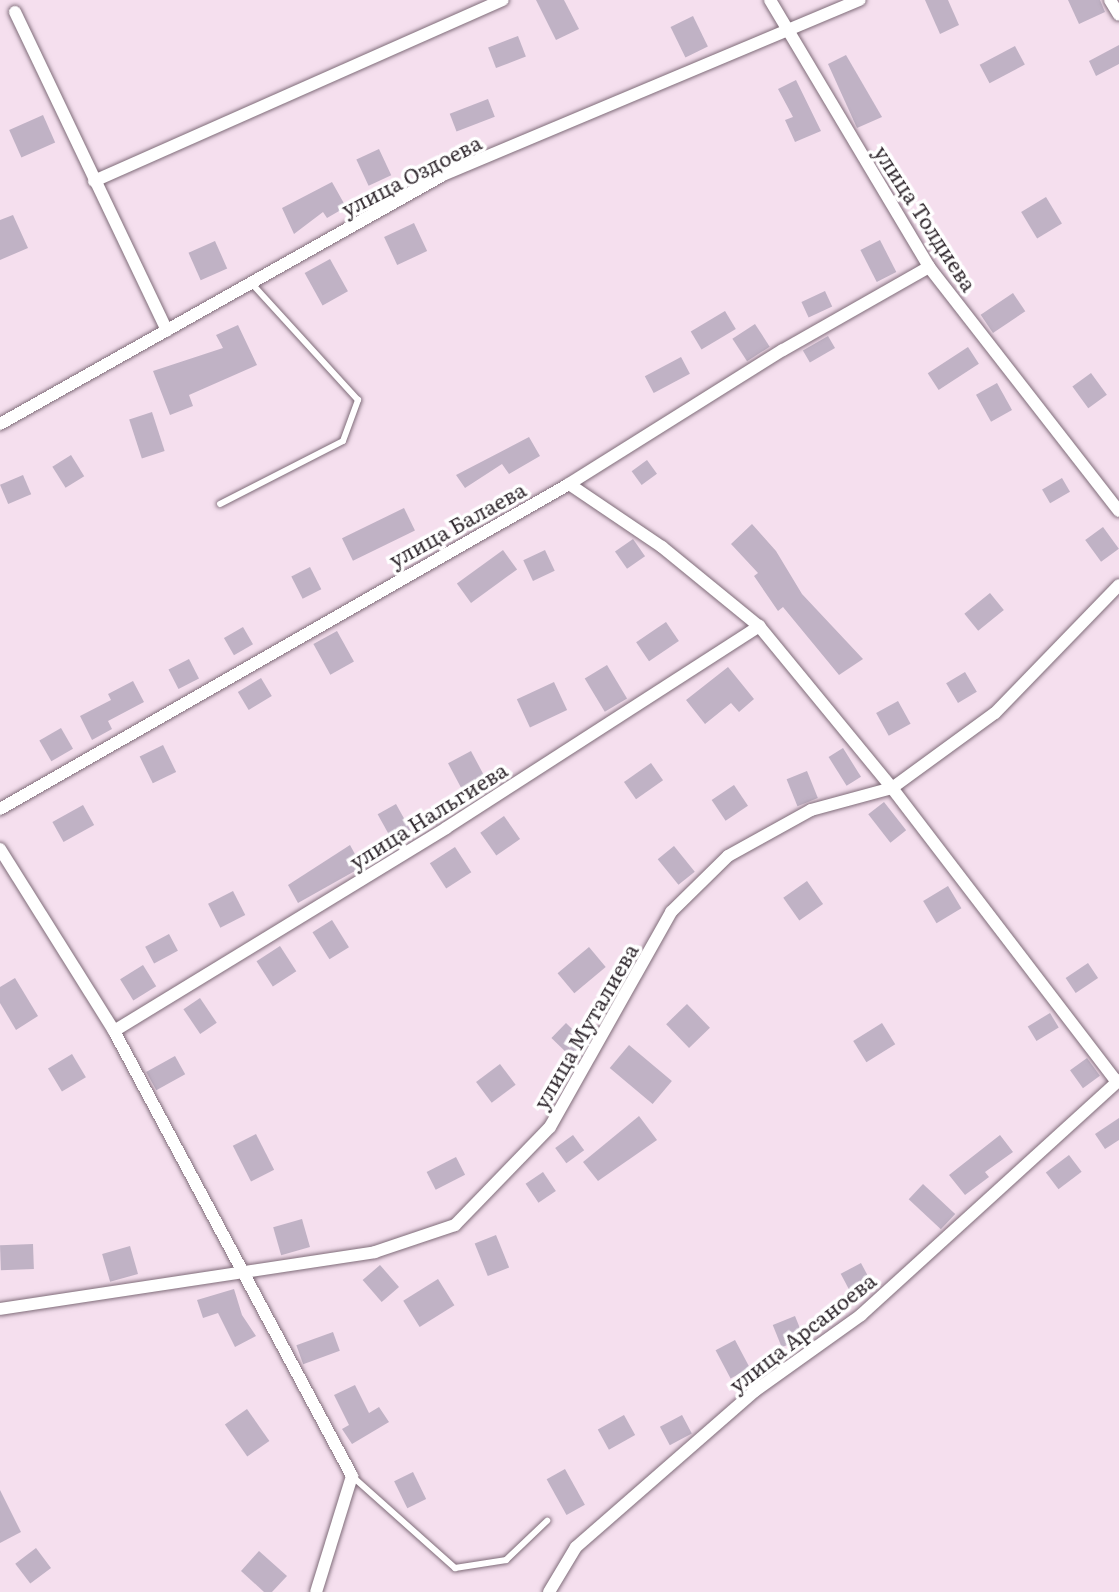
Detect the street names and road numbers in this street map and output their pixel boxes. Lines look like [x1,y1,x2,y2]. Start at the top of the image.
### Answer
street label: улица Оздоева [337,129,485,221]
street label: улица Толдиева [869,140,983,296]
street label: улица Балаева [384,476,530,572]
street label: улица Нальгиева [344,756,512,874]
street label: улица Муталиева [527,939,643,1113]
street label: улица Арсаноева [724,1267,880,1397]

